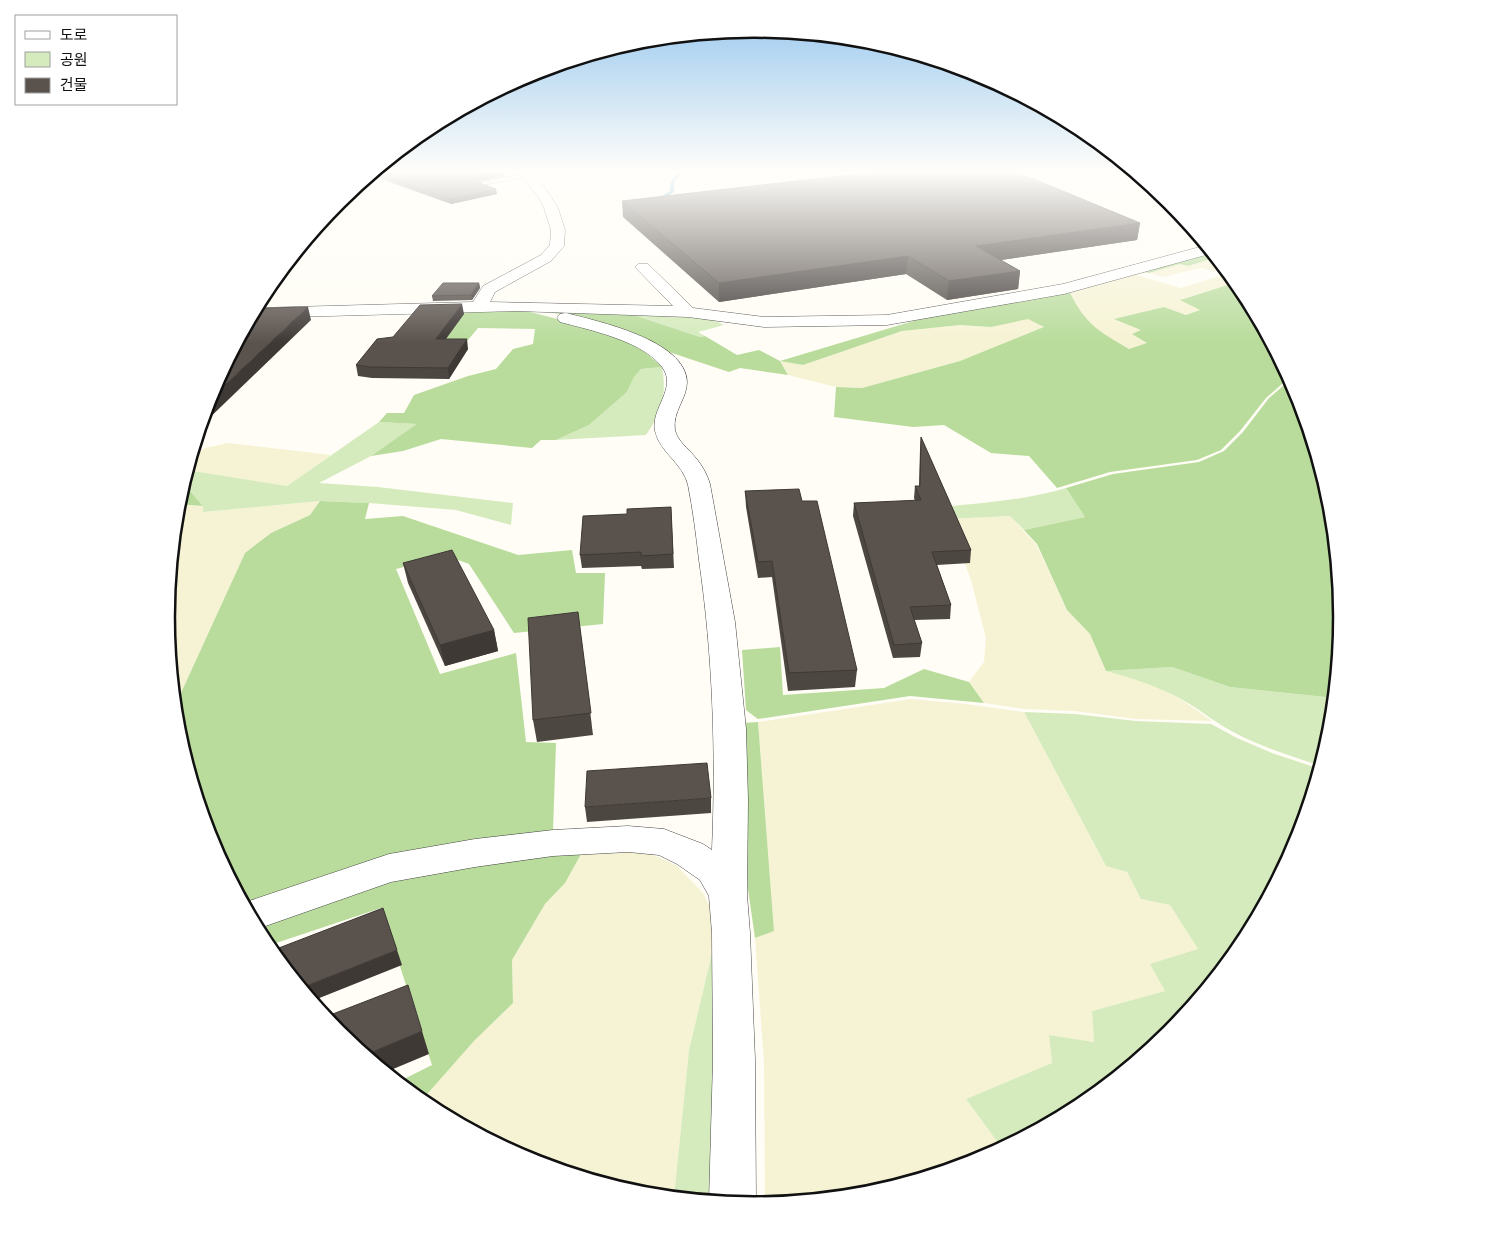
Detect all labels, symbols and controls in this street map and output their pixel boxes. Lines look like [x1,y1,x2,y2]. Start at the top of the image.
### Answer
legend [15,15,178,105]
text: 도로 [60,24,88,44]
text: 공원 [60,49,88,69]
text: 건물 [60,74,88,94]

